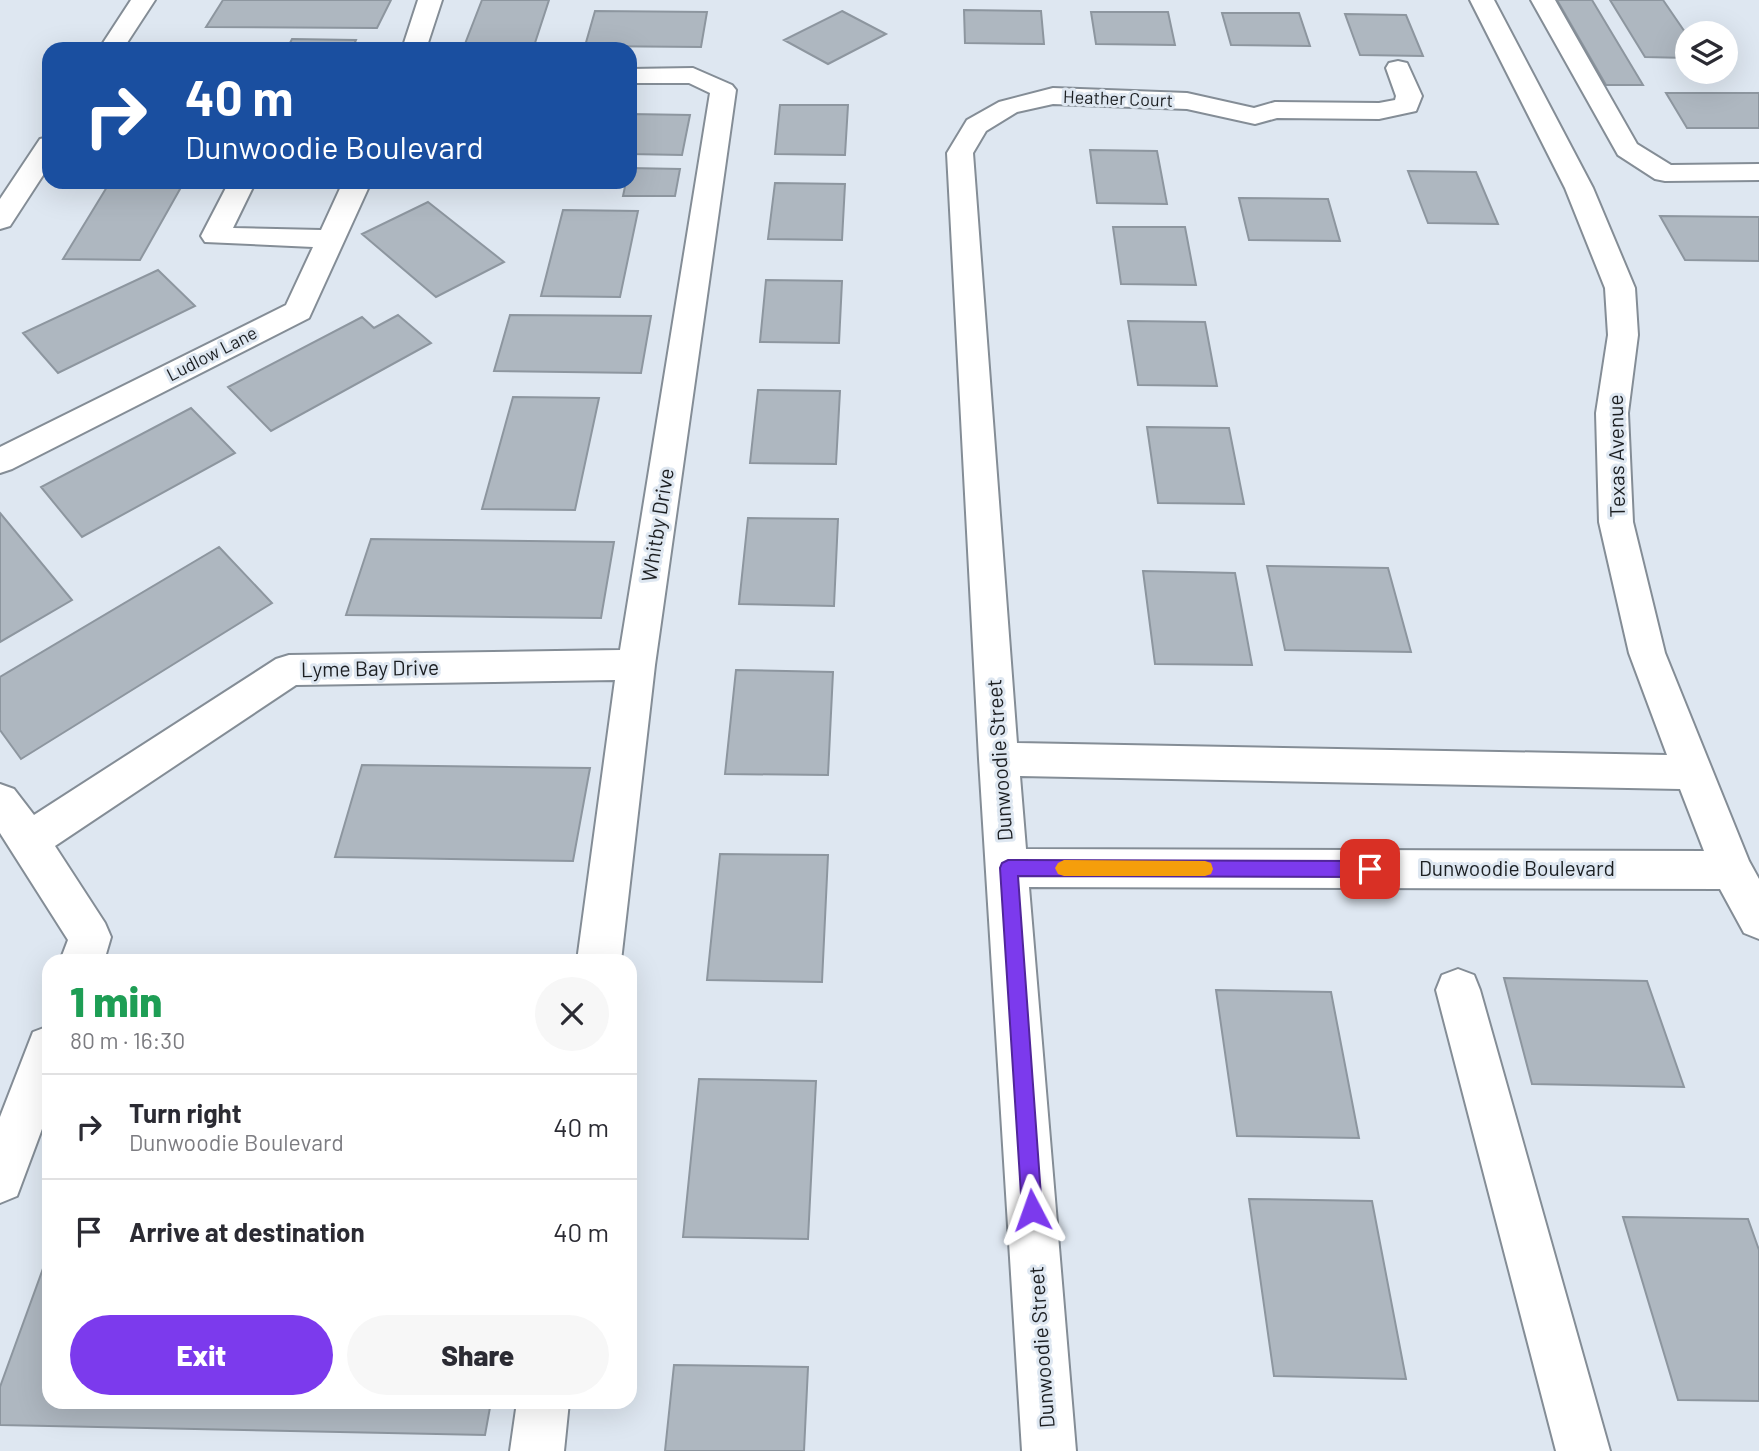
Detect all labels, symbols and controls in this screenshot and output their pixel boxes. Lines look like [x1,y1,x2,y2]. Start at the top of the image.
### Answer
map controls [1675,21,1738,84]
button: layers [1675,21,1738,84]
text: 40 m [185,67,293,126]
icon: right [70,70,161,161]
street label: Heather Court [1063,85,1173,111]
text: Dunwoodie Boulevard [185,127,484,165]
street label: Ludlow Lane [163,321,260,385]
street label: Texas Avenue [1602,394,1629,518]
street label: Whitby Drive [635,466,678,583]
street label: Lyme Bay Drive [301,654,439,681]
street label: Dunwoodie Street [980,678,1017,842]
pin [1340,839,1400,899]
icon: arrive [1351,850,1389,888]
street label: Dunwoodie Boulevard [1419,855,1615,880]
text: 1 min [70,975,162,1025]
button: close [535,977,609,1051]
text: 80 m · 16:30 [70,1026,185,1054]
text: Turn right [129,1097,242,1128]
icon: right [70,1108,108,1146]
text: 40 m [553,1111,609,1142]
text: Dunwoodie Boulevard [129,1128,344,1156]
position arrow [995,1173,1069,1247]
icon: arrive [70,1213,108,1251]
text: Arrive at destination [129,1216,365,1247]
text: 40 m [553,1216,609,1247]
street label: Dunwoodie Street [1022,1265,1059,1429]
button: Exit [70,1315,333,1395]
button: Share [347,1315,609,1395]

